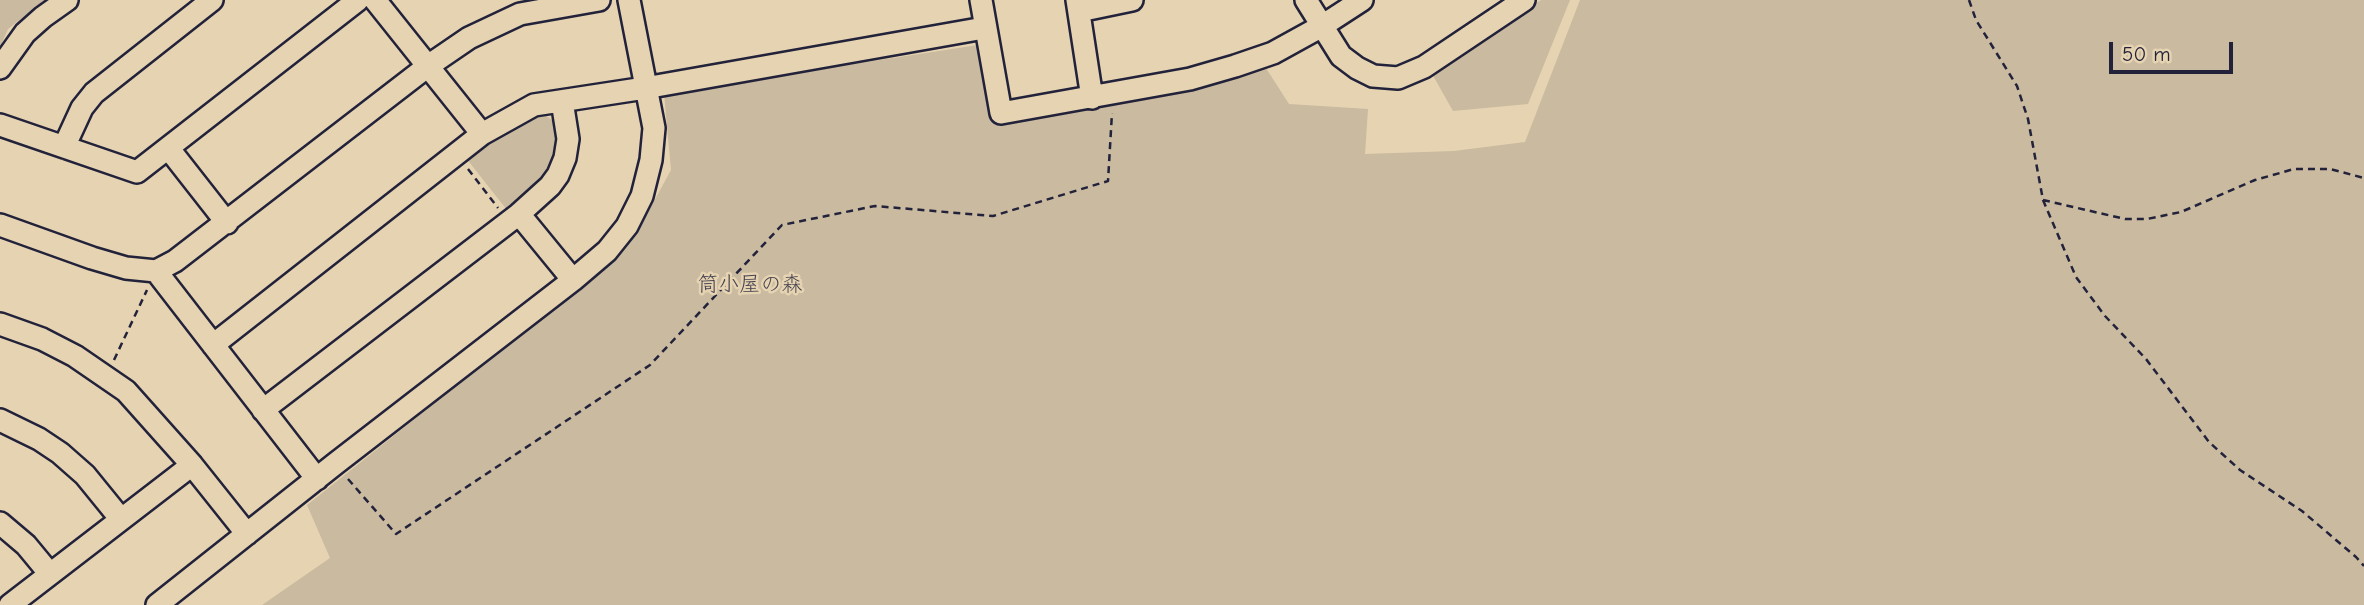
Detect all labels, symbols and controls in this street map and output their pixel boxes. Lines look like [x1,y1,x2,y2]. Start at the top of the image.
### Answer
scale bar [2112,28,2236,72]
text: 50 m [2122,42,2171,66]
park label: 筒小屋の森 [698,272,802,298]

